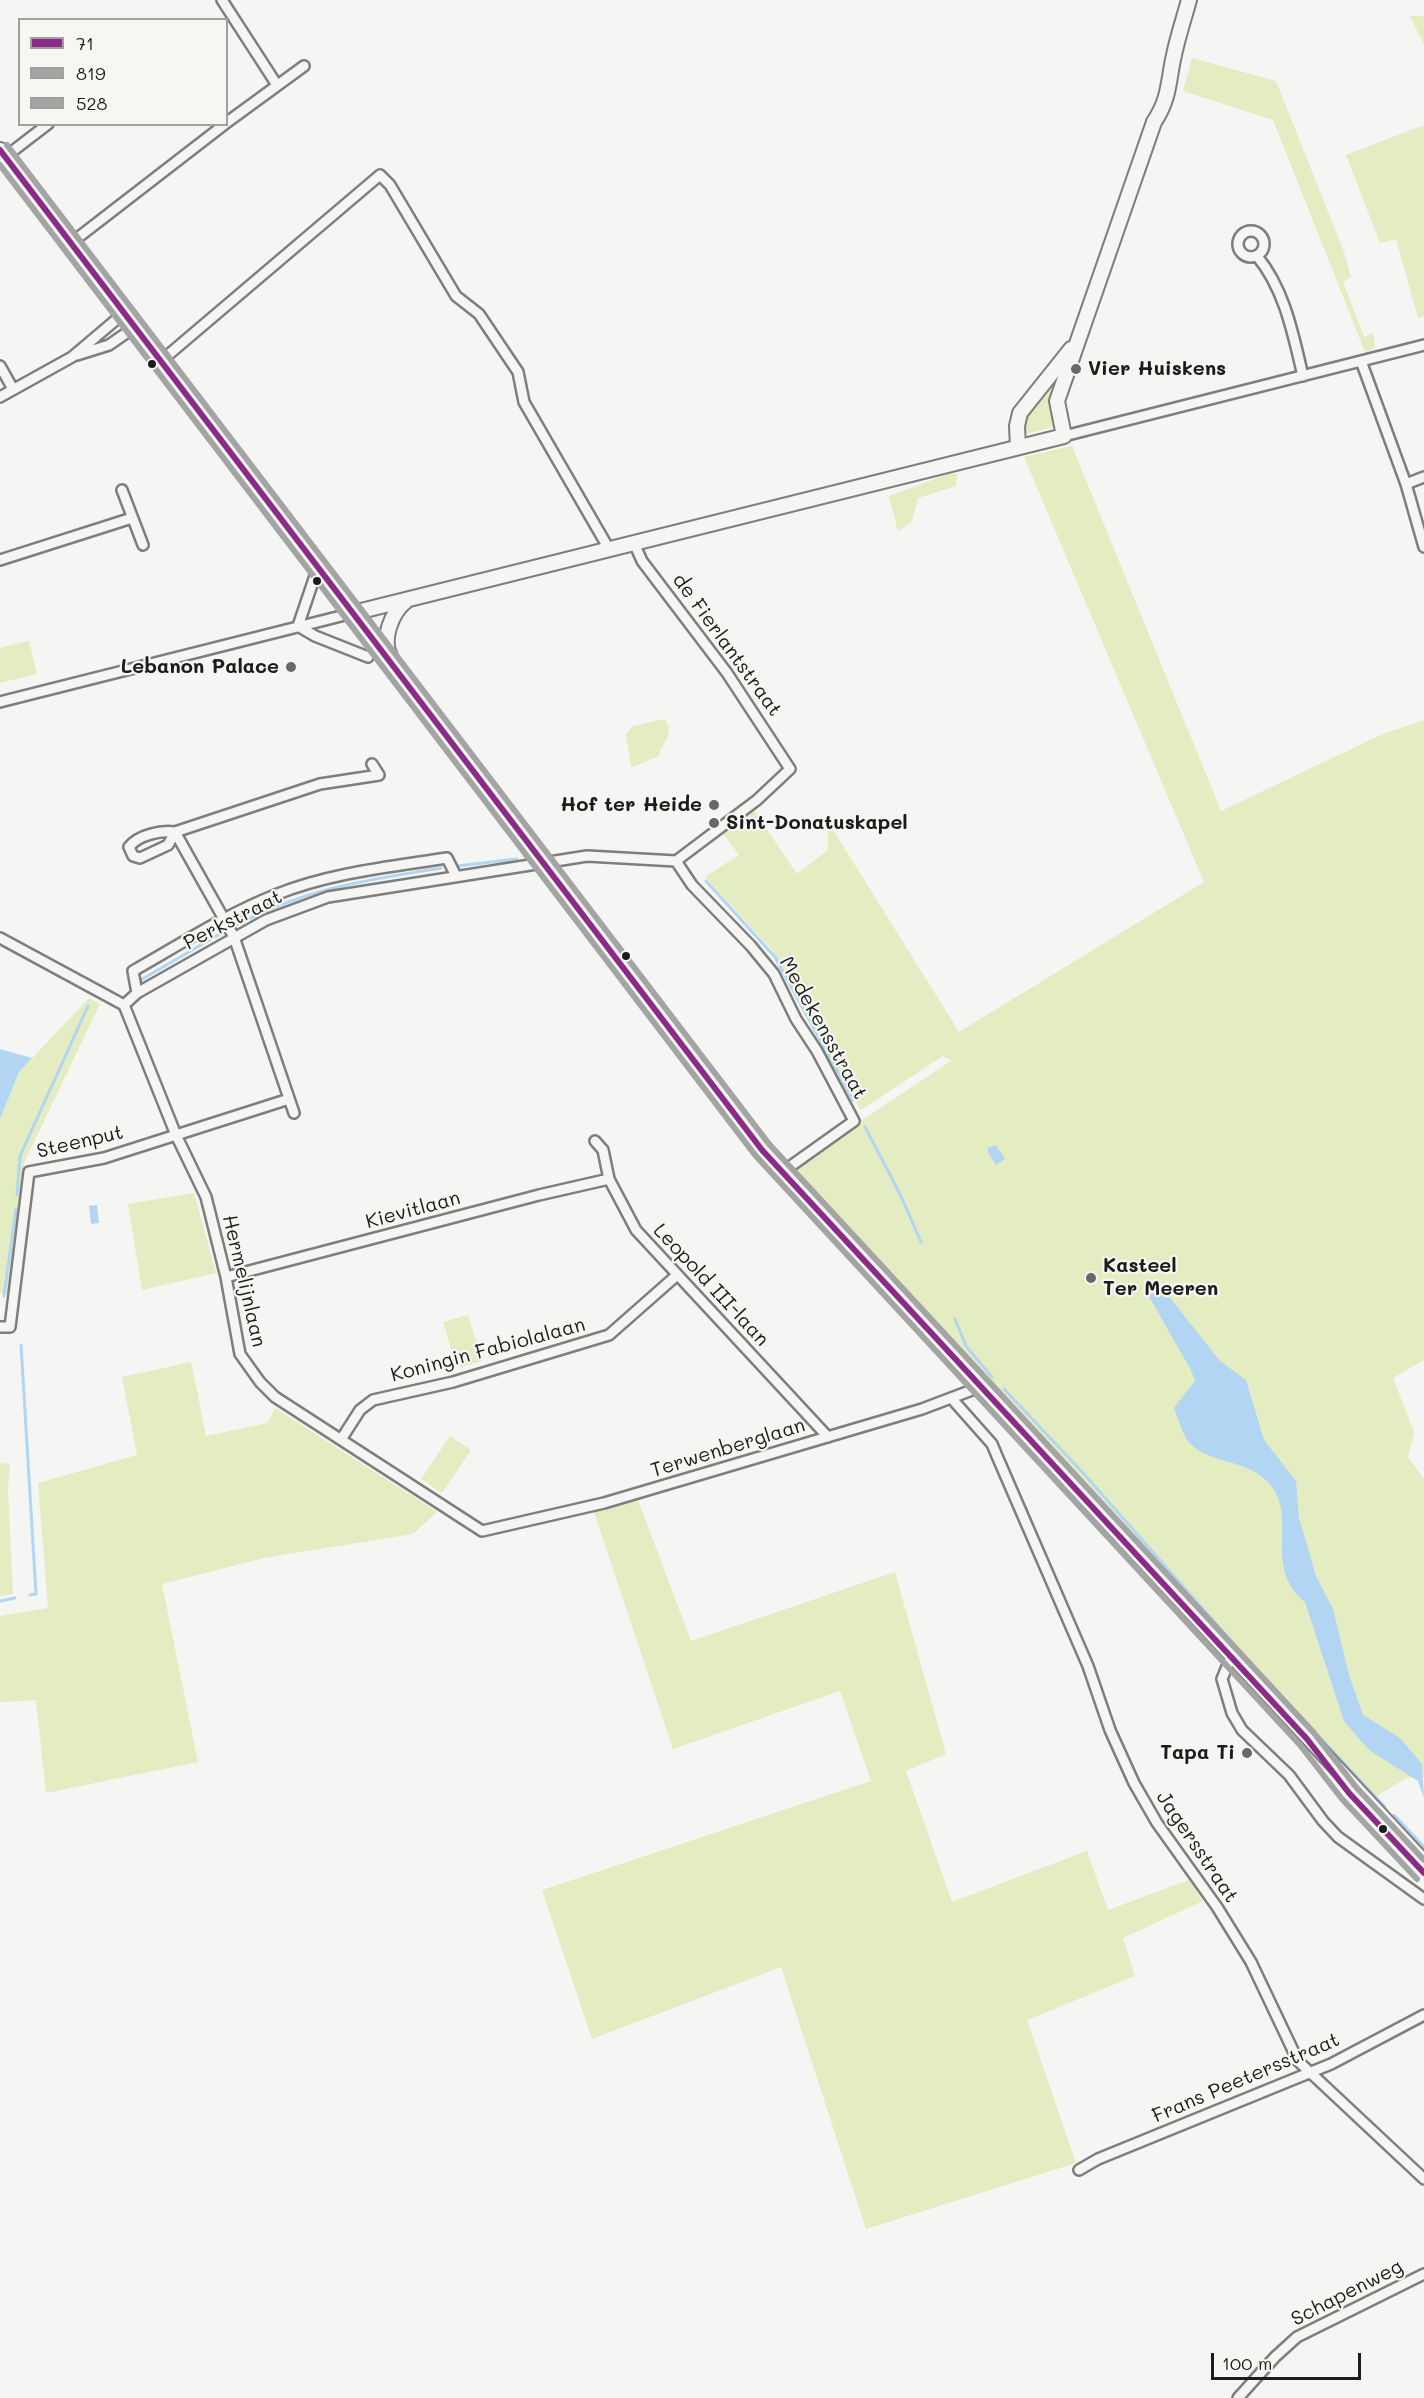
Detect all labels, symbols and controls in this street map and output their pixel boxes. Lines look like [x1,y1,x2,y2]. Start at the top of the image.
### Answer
legend [18,18,228,126]
text: 71 [76,31,94,55]
text: 819 [76,61,106,85]
text: 528 [76,91,107,115]
place label: Vier Huiskens [1088,357,1226,381]
unlabelled marker [146,358,158,370]
marker: Vier Huiskens [1069,362,1083,376]
street label: de Fierlantstraat [667,569,787,721]
unlabelled marker [311,575,323,587]
place label: Lebanon Palace [121,655,279,679]
marker: Lebanon Palace [284,660,298,674]
place label: Hof ter Heide [560,793,702,817]
marker: Hof ter Heide [707,798,721,812]
place label: Sint-Donatuskapel [726,811,908,835]
marker: Sint-Donatuskapel [707,816,721,830]
street label: Perkstraat [180,885,286,955]
unlabelled marker [620,950,632,962]
street label: Medekensstraat [774,952,872,1104]
street label: Steenput [34,1120,126,1164]
street label: Kievitlaan [363,1186,463,1234]
street label: Hermelijnlaan [217,1213,271,1349]
street label: Leopold III-laan [648,1219,774,1351]
place label: Kasteel Ter Meeren [1103,1254,1218,1301]
marker: Kasteel Ter Meeren [1084,1271,1098,1285]
street label: Koningin Fabiolalaan [388,1312,588,1388]
street label: Terwenberglaan [648,1413,808,1483]
place label: Tapa Ti [1160,1741,1235,1765]
marker: Tapa Ti [1240,1746,1254,1760]
street label: Jagersstraat [1151,1787,1243,1907]
unlabelled marker [1377,1823,1389,1835]
street label: Frans Peetersstraat [1149,2028,1343,2128]
street label: Schapenweg [1287,2255,1407,2331]
scale bar [1214,2341,1364,2379]
text: 100 m [1222,2351,1272,2375]

